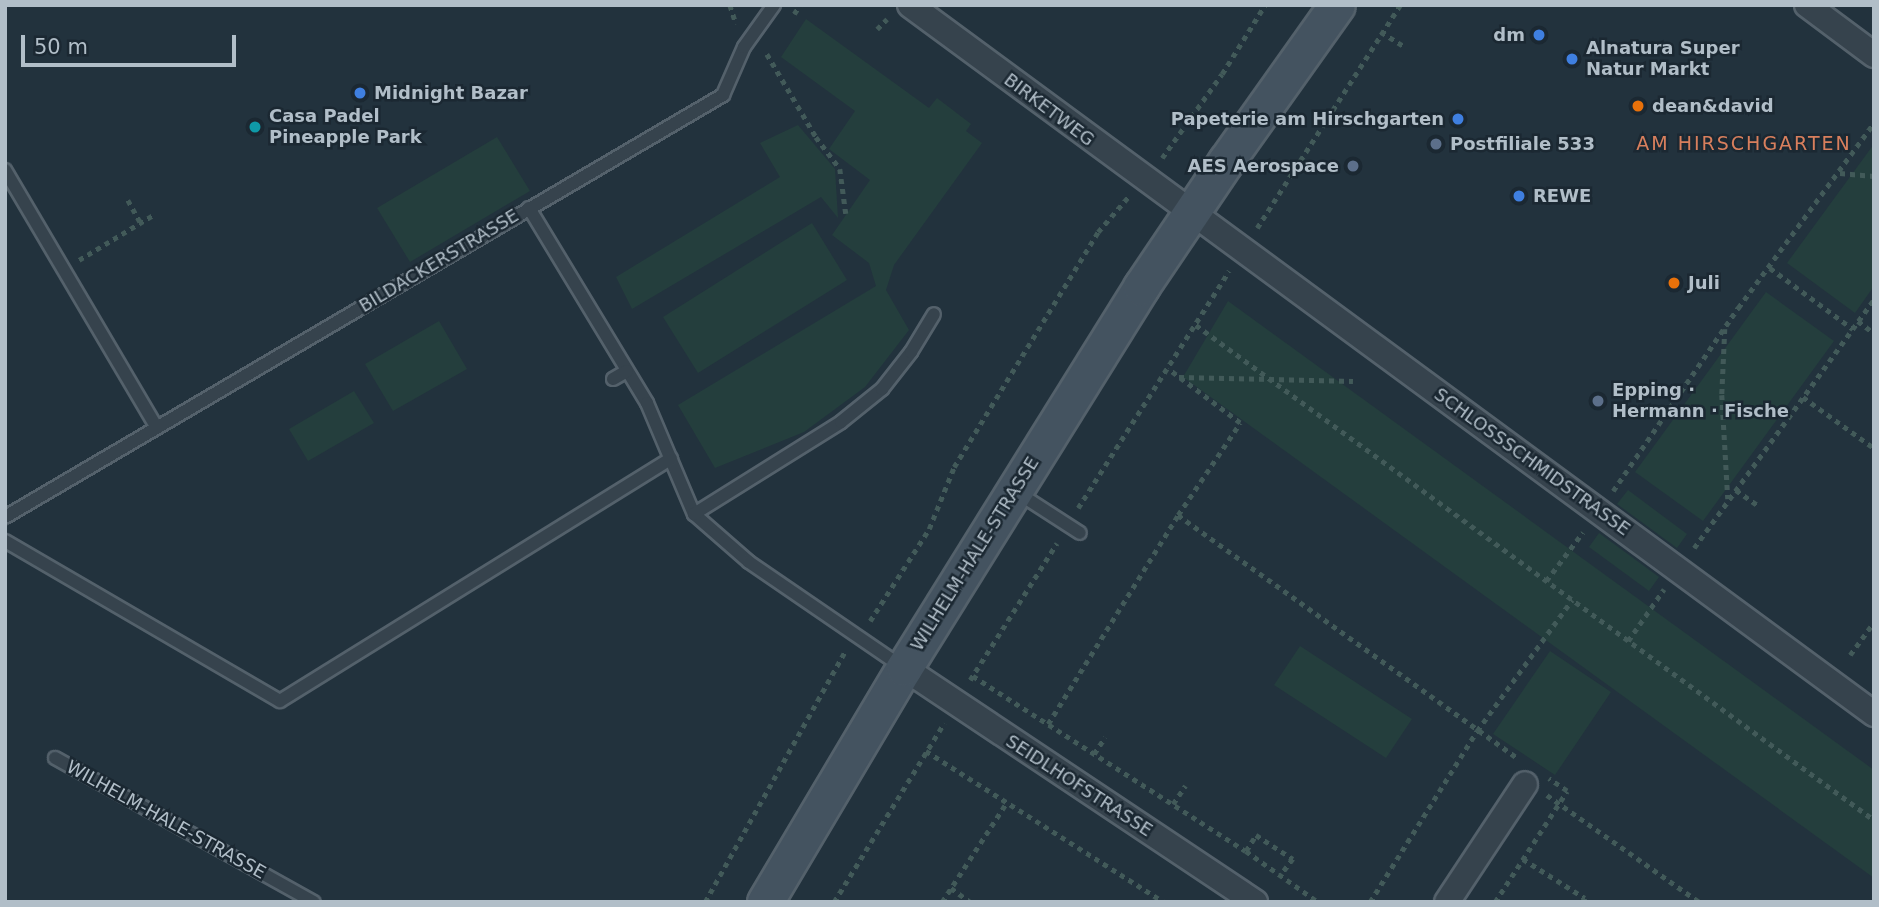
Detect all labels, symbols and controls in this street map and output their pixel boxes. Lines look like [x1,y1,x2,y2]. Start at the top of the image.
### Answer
scale bar [24,21,240,65]
place label: dm [1493,24,1525,46]
marker: dm [1531,27,1547,43]
text: 50 m [34,35,88,59]
place label: Alnatura Super Natur Markt [1586,38,1740,80]
marker: Alnatura Super Natur Markt [1564,51,1580,67]
street label: BIRKETWEG [1000,69,1098,151]
place label: Midnight Bazar [374,82,528,104]
marker: Midnight Bazar [352,85,368,101]
place label: dean&david [1652,95,1774,117]
marker: dean&david [1630,98,1646,114]
place label: Casa Padel Pineapple Park [269,106,422,148]
place label: Papeterie am Hirschgarten [1171,108,1444,130]
marker: Papeterie am Hirschgarten [1450,111,1466,127]
marker: Casa Padel Pineapple Park [247,119,263,135]
place label: Postfiliale 533 [1450,133,1595,155]
district label: AM HIRSCHGARTEN [1638,133,1850,155]
marker: Postfiliale 533 [1428,136,1444,152]
place label: AES Aerospace [1188,155,1339,177]
marker: AES Aerospace [1345,158,1361,174]
place label: REWE [1533,185,1591,207]
marker: REWE [1511,188,1527,204]
street label: BILDACKERSTRASSE [355,205,523,317]
place label: Juli [1688,272,1720,294]
marker: Juli [1666,275,1682,291]
place label: Epping · Hermann · Fische [1612,380,1789,422]
street label: SCHLOSSSCHMIDSTRASSE [1430,384,1634,540]
marker: Epping · Hermann · Fische [1590,393,1606,409]
street label: WILHELM-HALE-STRASSE [906,453,1044,655]
street label: SEIDLHOFSTRASSE [1002,731,1156,841]
street label: WILHELM-HALE-STRASSE [63,756,269,884]

